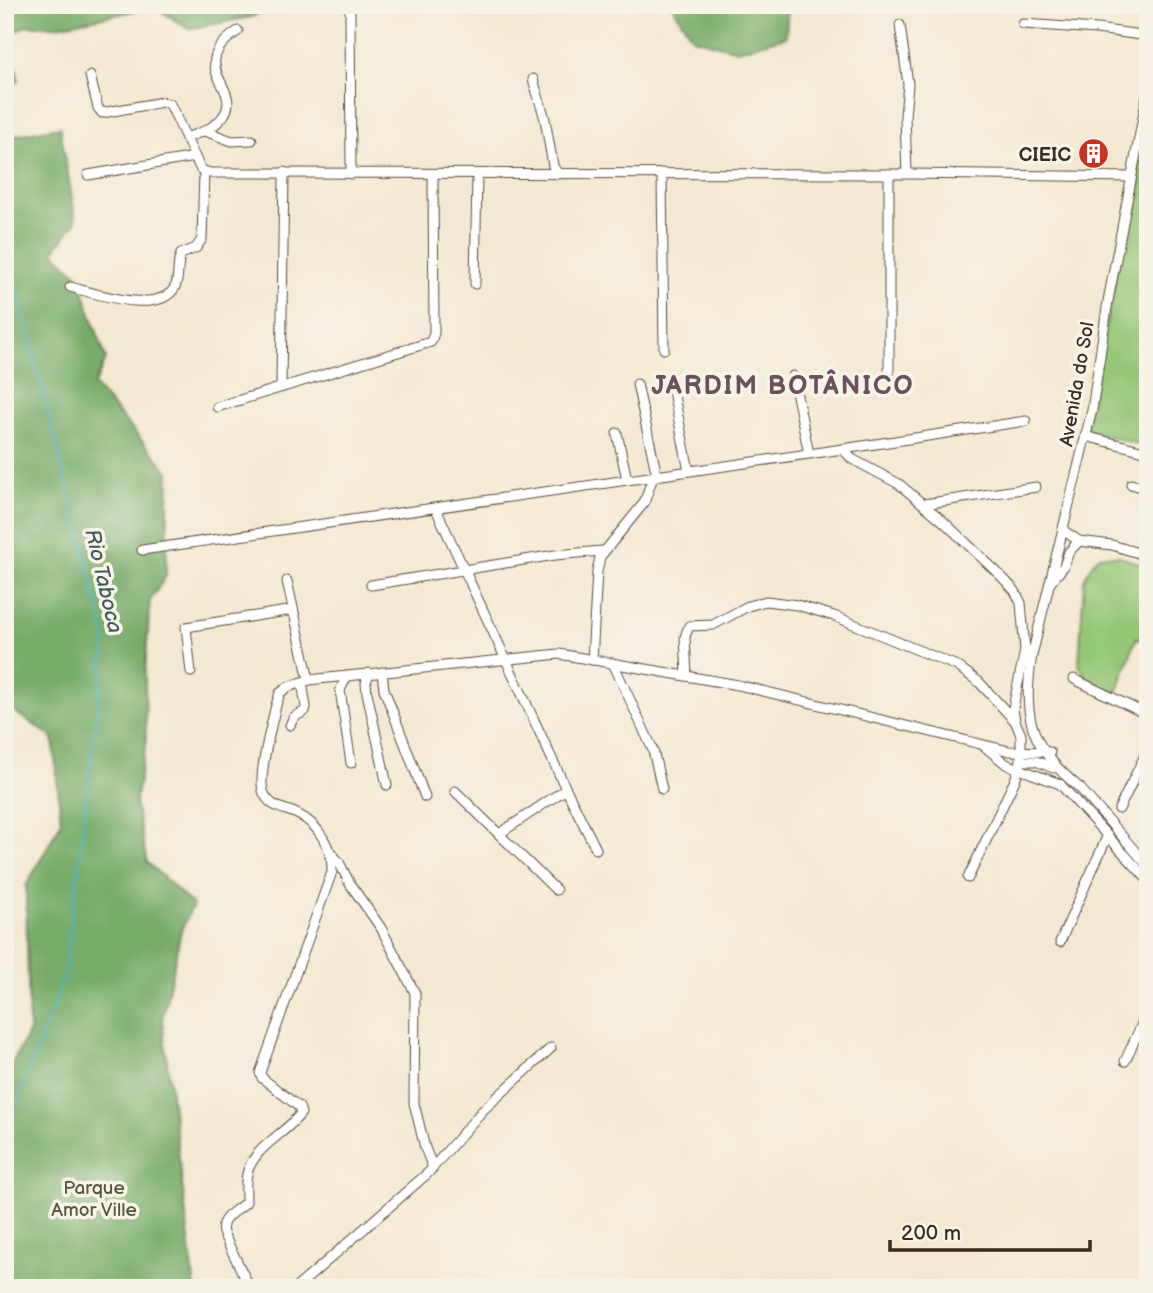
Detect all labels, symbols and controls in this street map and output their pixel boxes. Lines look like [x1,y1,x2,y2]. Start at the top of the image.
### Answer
building icon: CIEIC [1077,137,1111,171]
place label: CIEIC [1019,144,1071,167]
street label: Avenida do Sol [1055,320,1100,448]
district label: JARDIM BOTÂNICO [651,369,915,402]
water label: Rio Taboca [79,527,128,635]
park label: Parque Amor Ville [51,1177,137,1222]
scale bar [890,1209,1090,1253]
text: 200 m [901,1221,961,1246]

